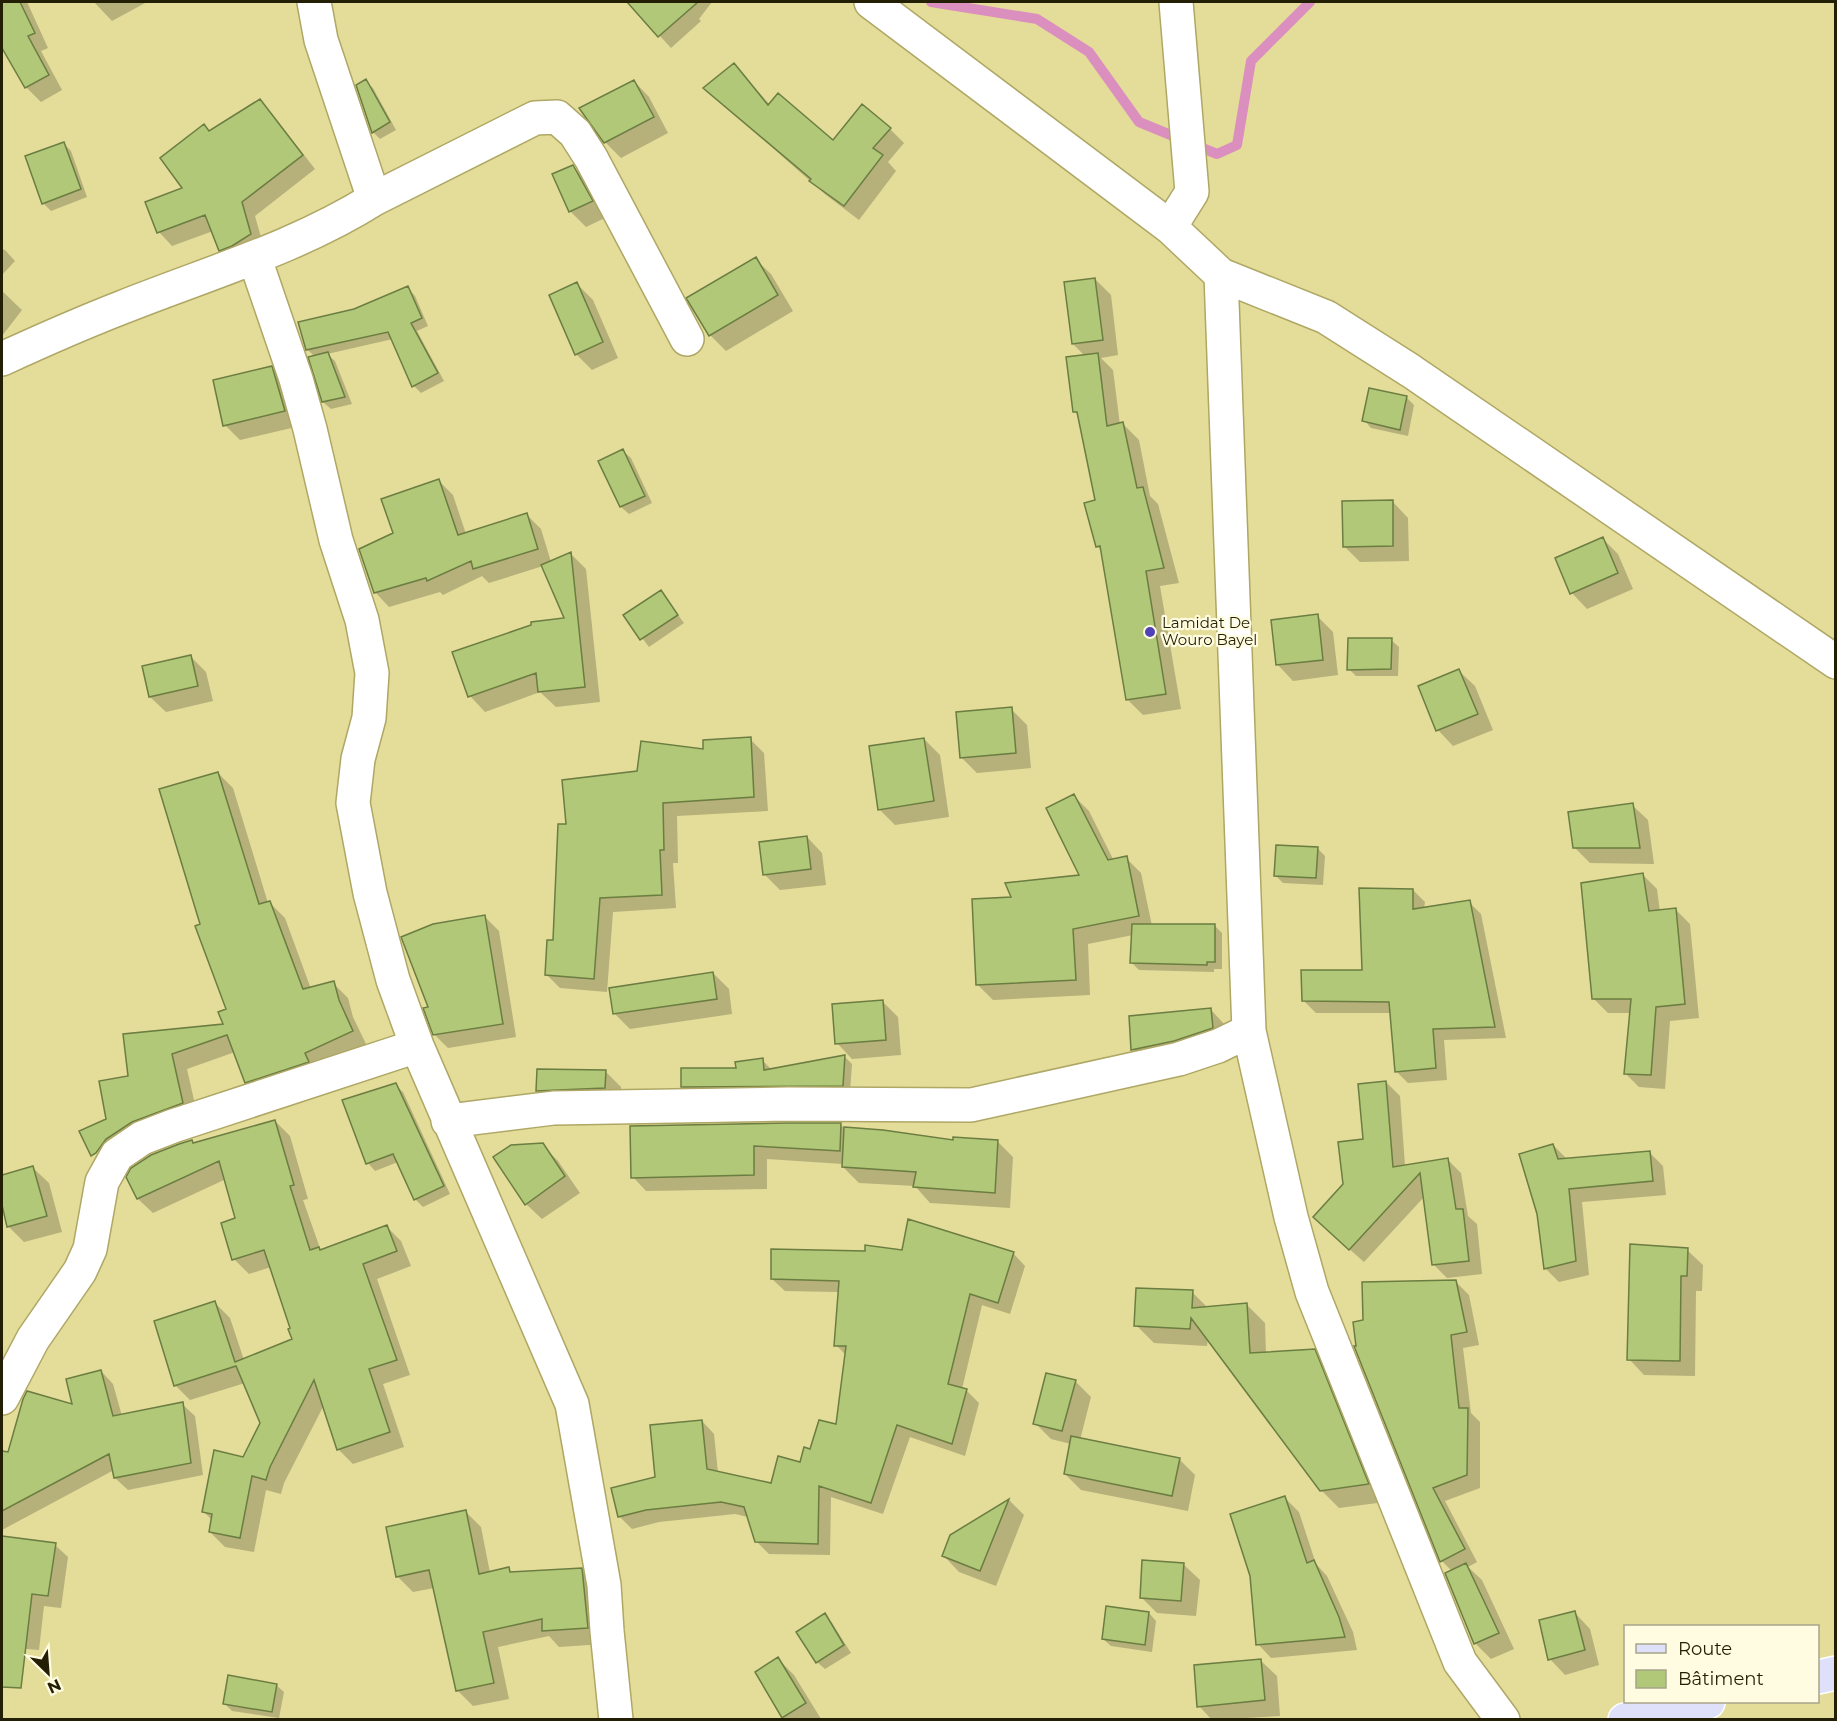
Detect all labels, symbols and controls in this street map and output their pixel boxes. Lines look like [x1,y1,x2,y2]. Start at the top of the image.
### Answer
place label: Lamidat De Wouro Bayel [1162,613,1257,649]
marker: Lamidat De Wouro Bayel [1143,625,1157,639]
legend [1624,1625,1819,1703]
text: Route [1678,1638,1732,1660]
north arrow [18,1643,78,1703]
text: Bâtiment [1678,1668,1764,1690]
text: N [44,1675,64,1697]

